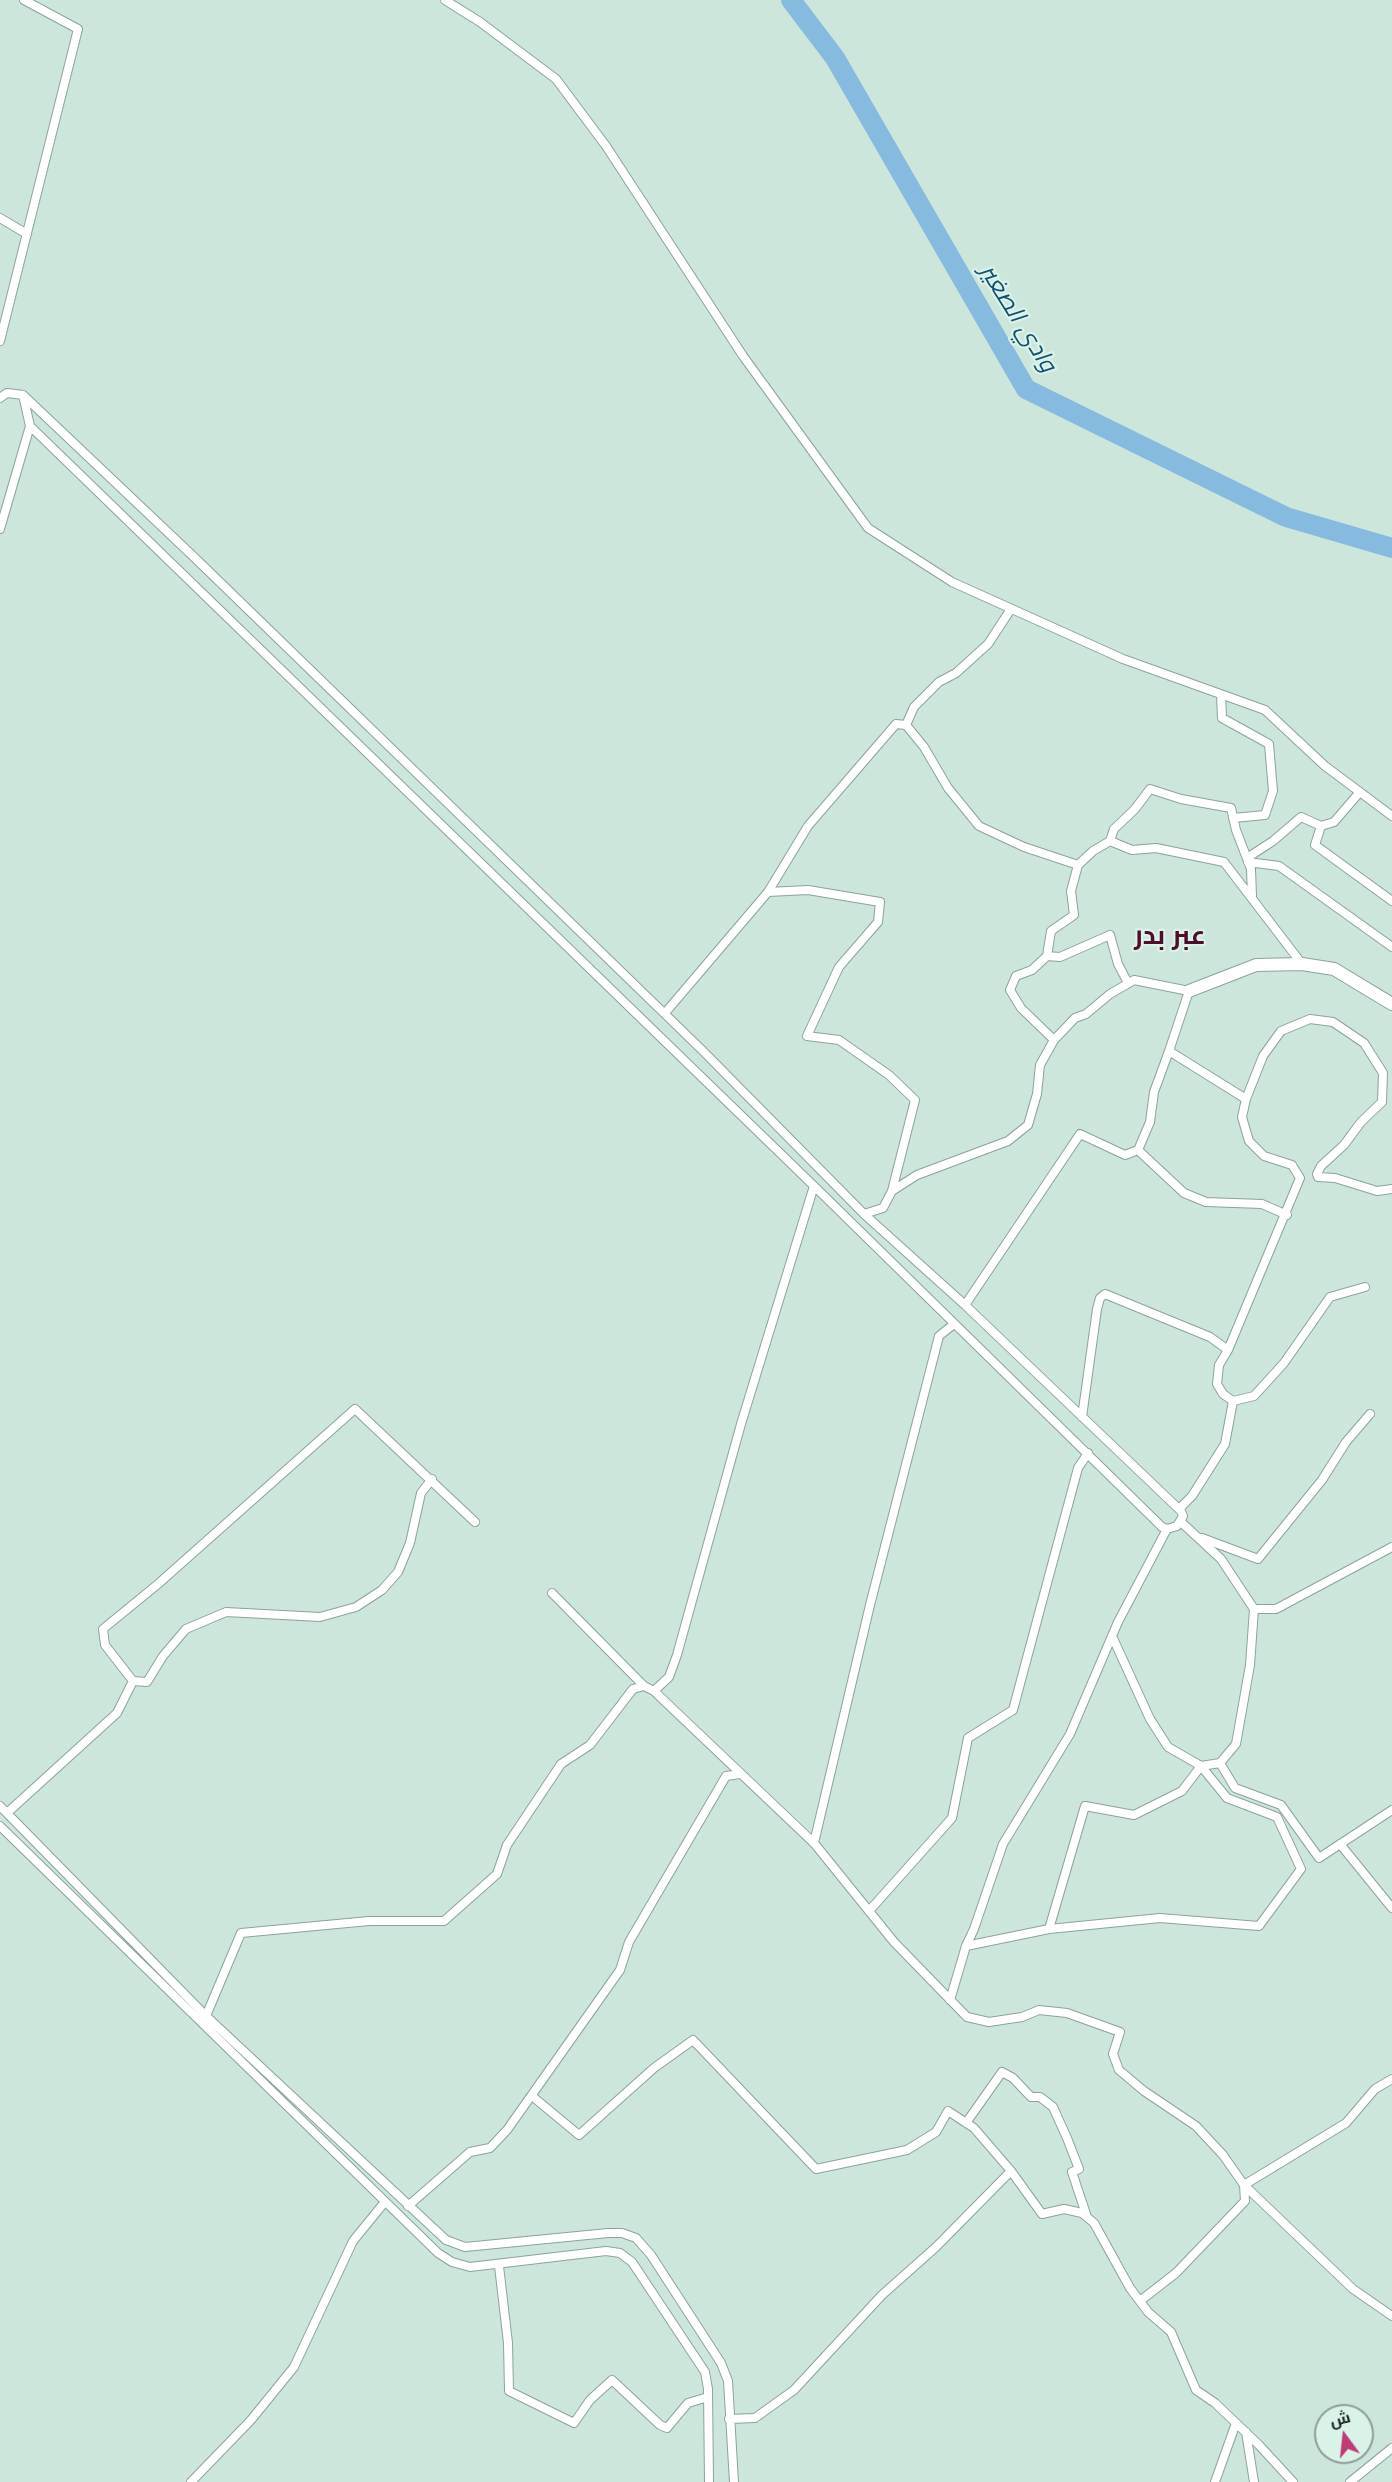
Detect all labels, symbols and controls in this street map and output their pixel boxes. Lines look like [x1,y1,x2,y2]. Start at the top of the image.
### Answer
water label: وادي الصغير [973,259,1063,377]
district label: عبر بدر [1134,920,1206,952]
north arrow [1314,2404,1374,2464]
text: ش [1327,2406,1352,2431]

